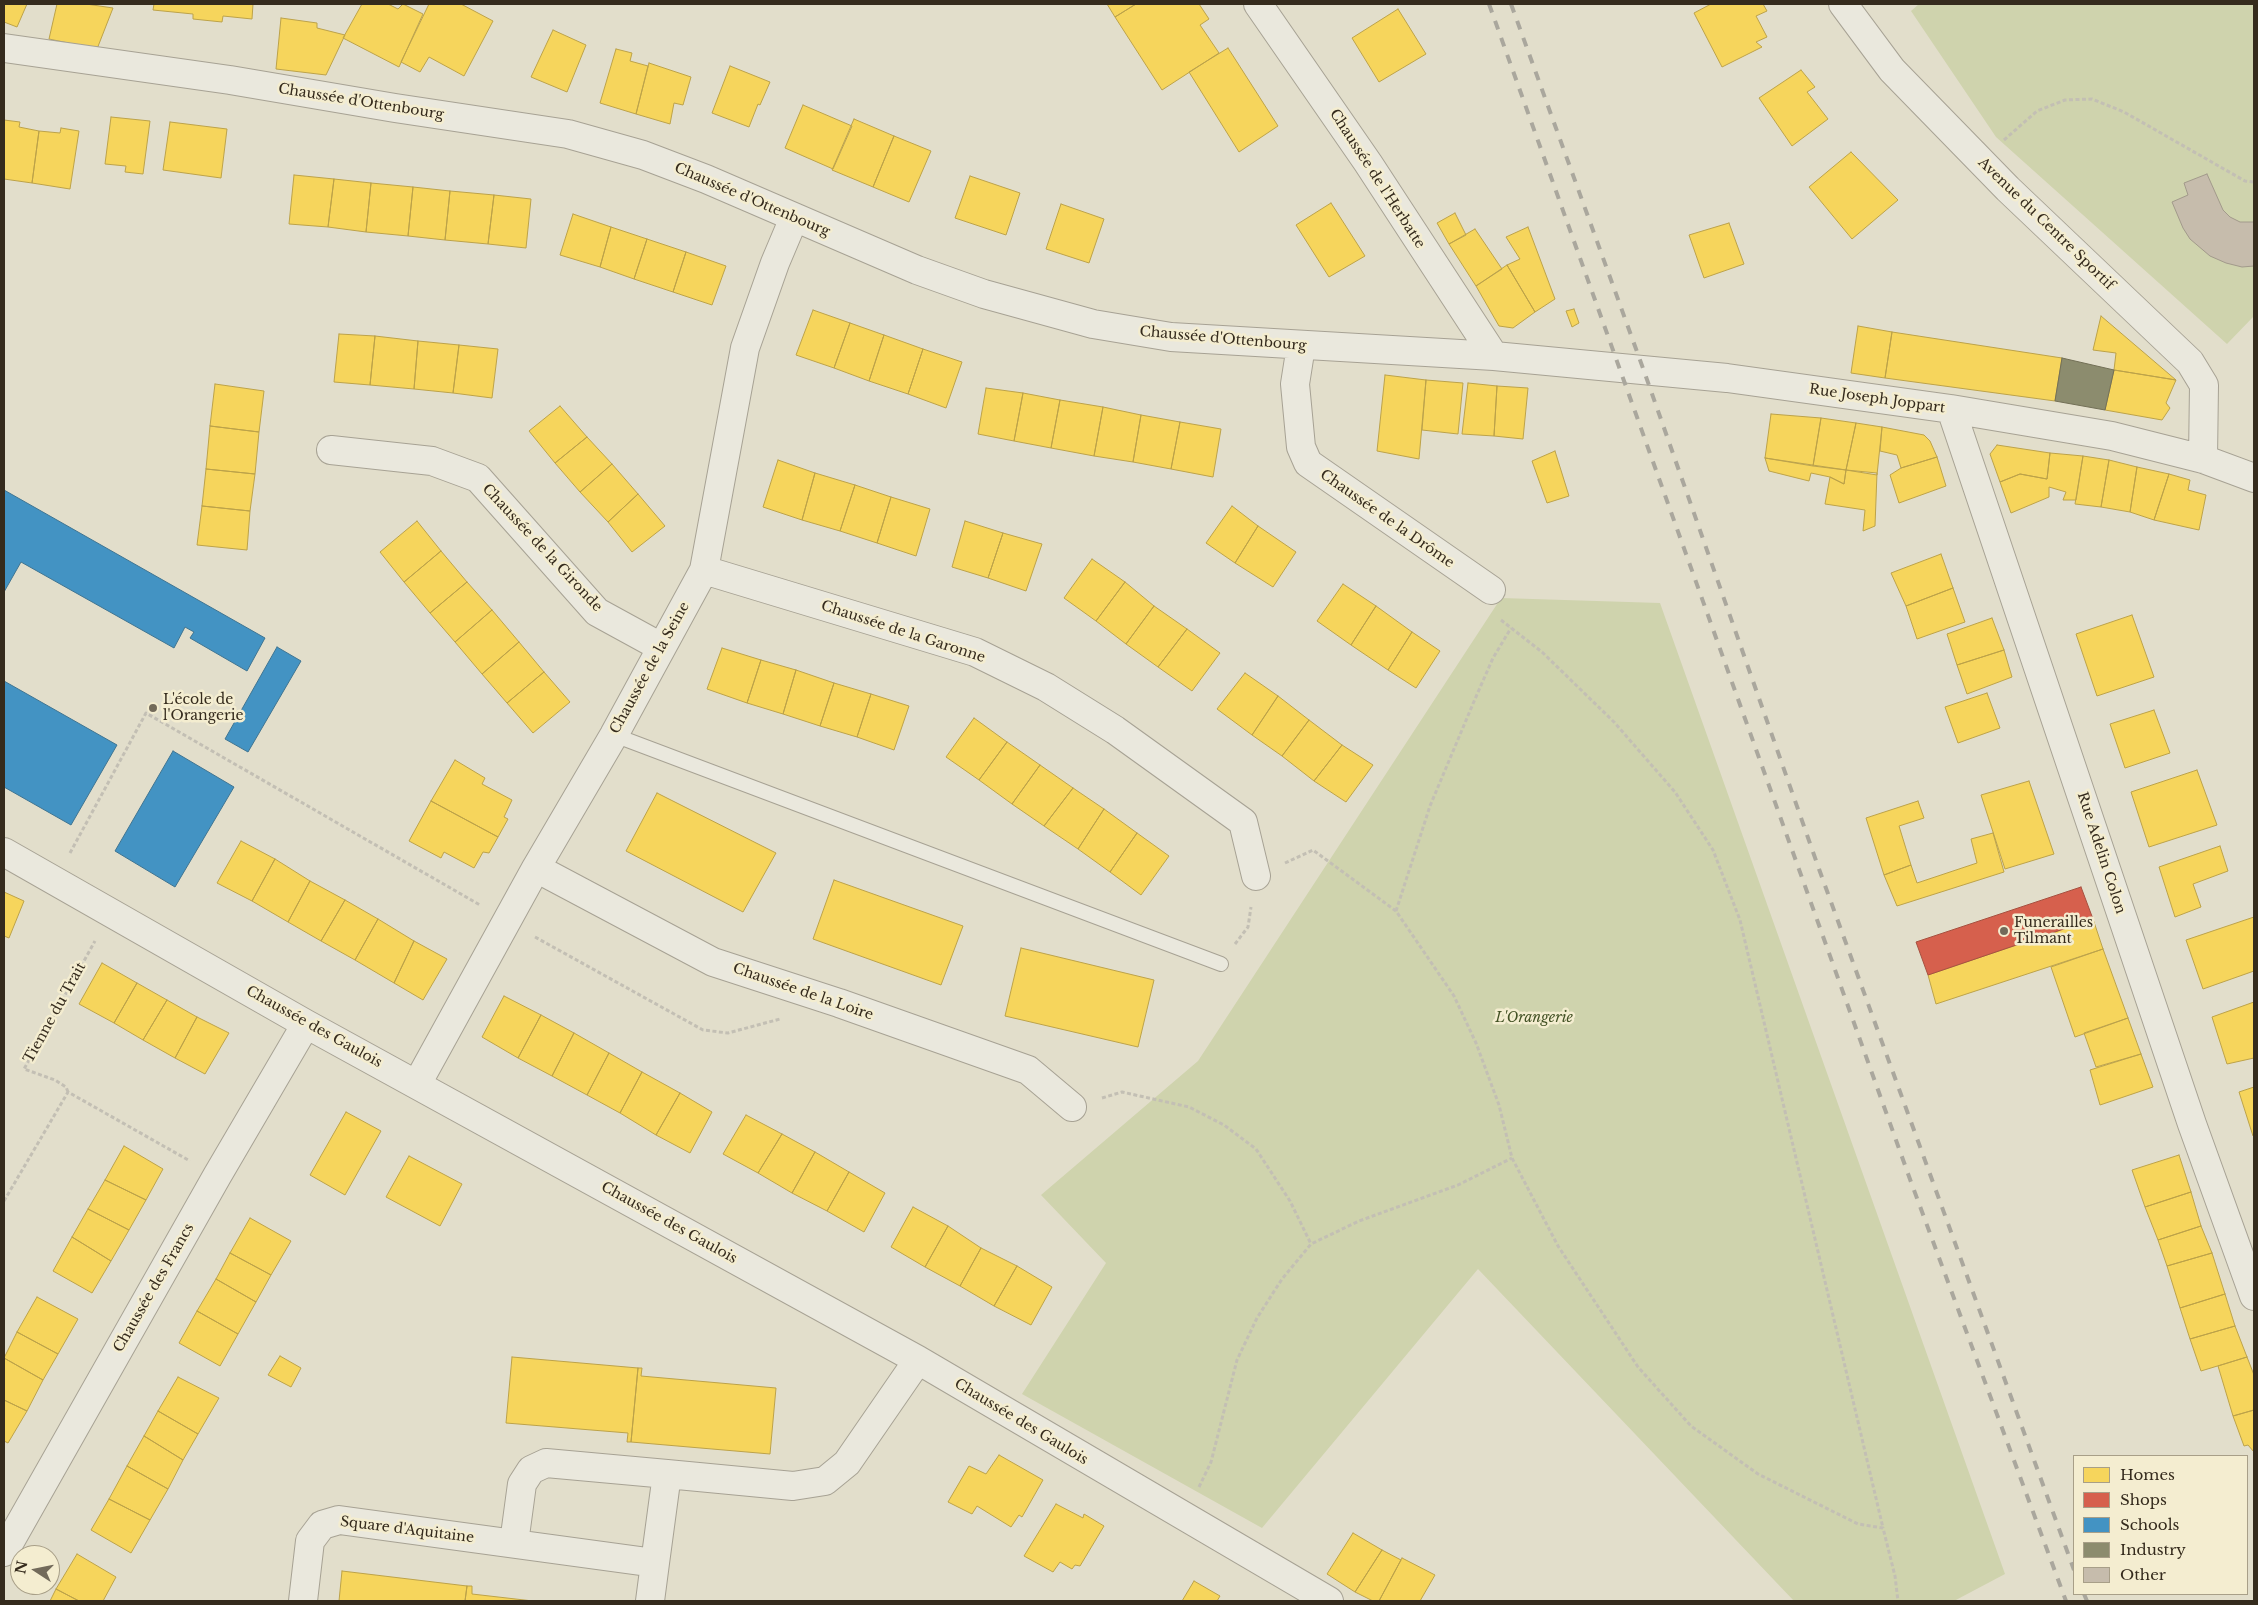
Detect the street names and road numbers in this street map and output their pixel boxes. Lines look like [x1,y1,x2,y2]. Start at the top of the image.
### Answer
street label: Chaussée d'Ottenbourg [277,81,445,123]
street label: Chaussée de l'Herbatte [1326,106,1428,252]
street label: Avenue du Centre Sportif [1974,154,2118,294]
street label: Chaussée d'Ottenbourg [672,160,832,240]
street label: Chaussée d'Ottenbourg [1139,323,1307,355]
street label: Rue Joseph Joppart [1808,381,1946,417]
street label: Chaussée de la Drôme [1317,466,1457,572]
street label: Chaussée de la Gironde [478,481,606,615]
street label: Chaussée de la Garonne [819,598,987,666]
street label: Chaussée de la Seine [607,599,693,737]
street label: Rue Adelin Colon [2073,790,2129,916]
street label: Tienne du Trait [20,960,90,1066]
street label: Chaussée de la Loire [731,960,875,1024]
street label: Chaussée des Gaulois [243,983,385,1071]
street label: Chaussée des Gaulois [598,1179,740,1267]
street label: Chaussée des Francs [110,1221,198,1355]
street label: Chaussée des Gaulois [951,1375,1091,1469]
street label: Square d'Aquitaine [339,1513,475,1547]

